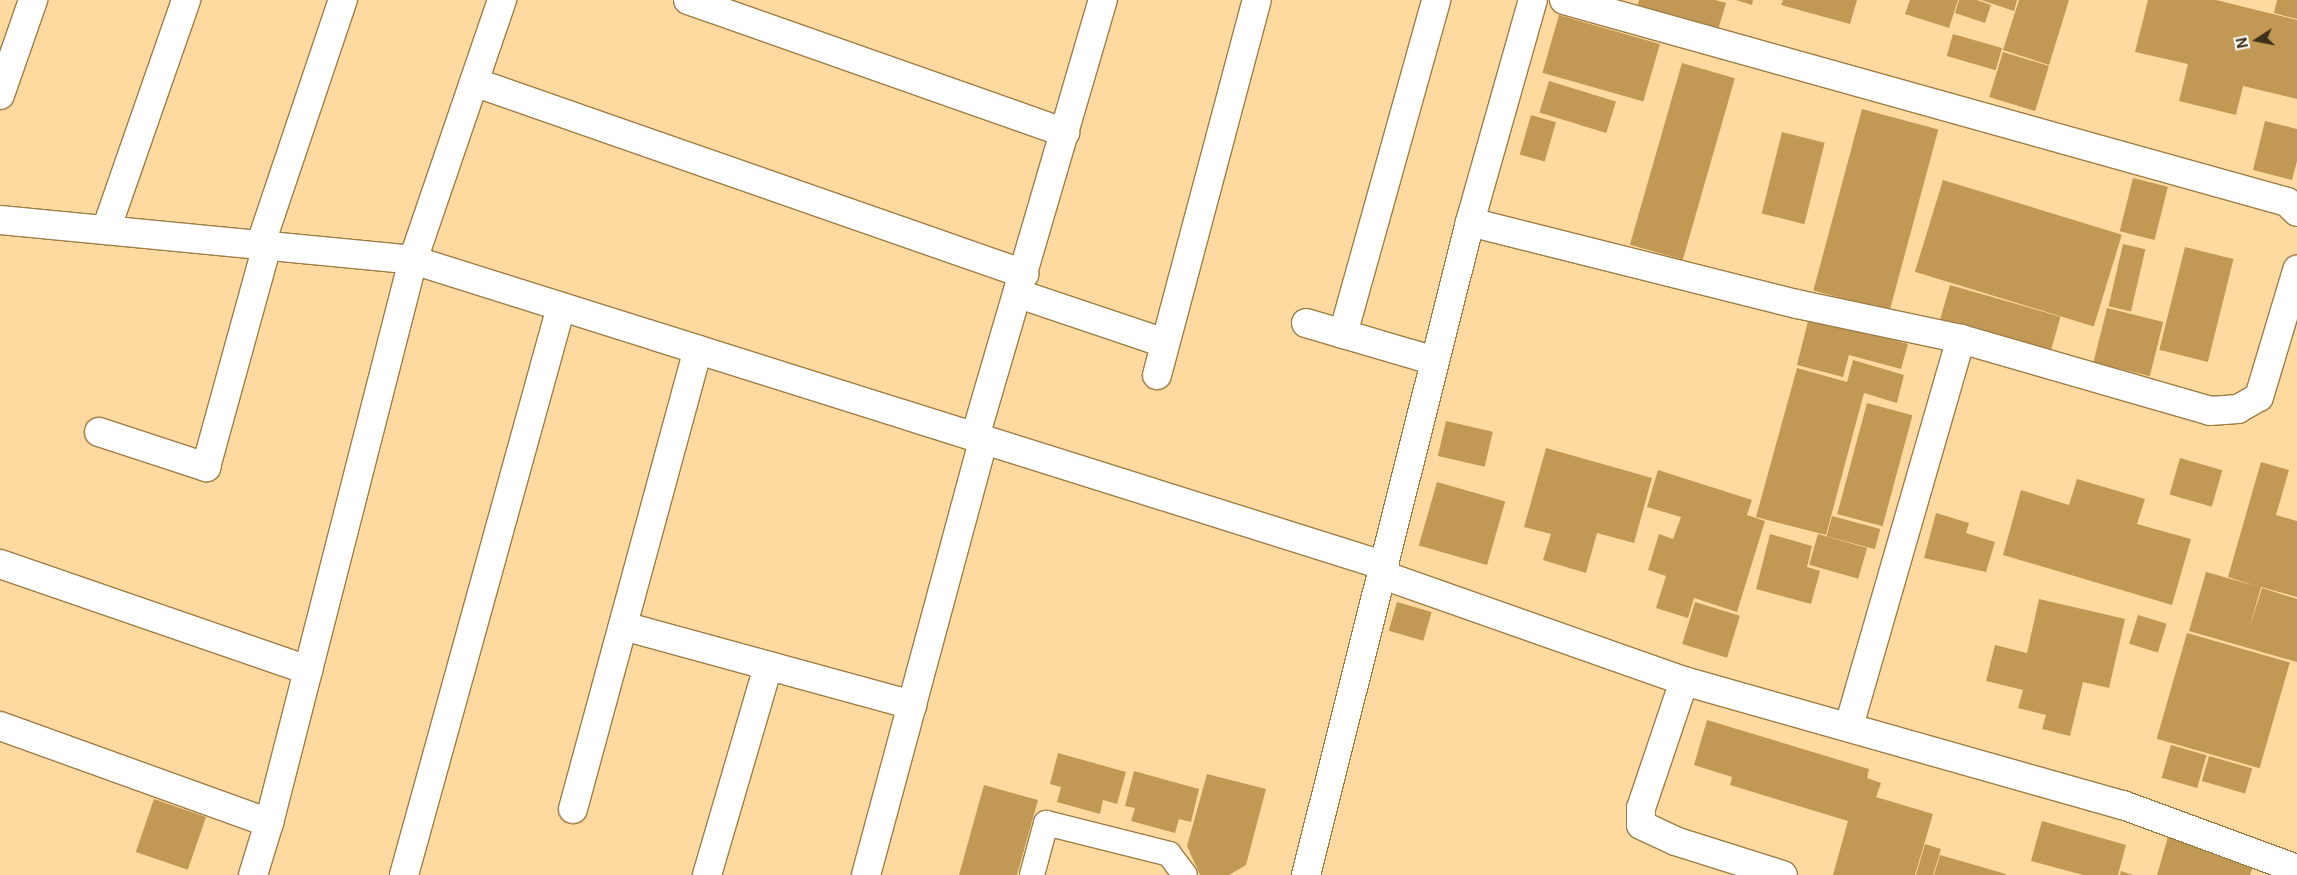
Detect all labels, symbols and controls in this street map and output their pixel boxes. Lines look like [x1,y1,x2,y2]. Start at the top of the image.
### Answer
north arrow [2232,15,2282,65]
text: N [2232,36,2251,50]

